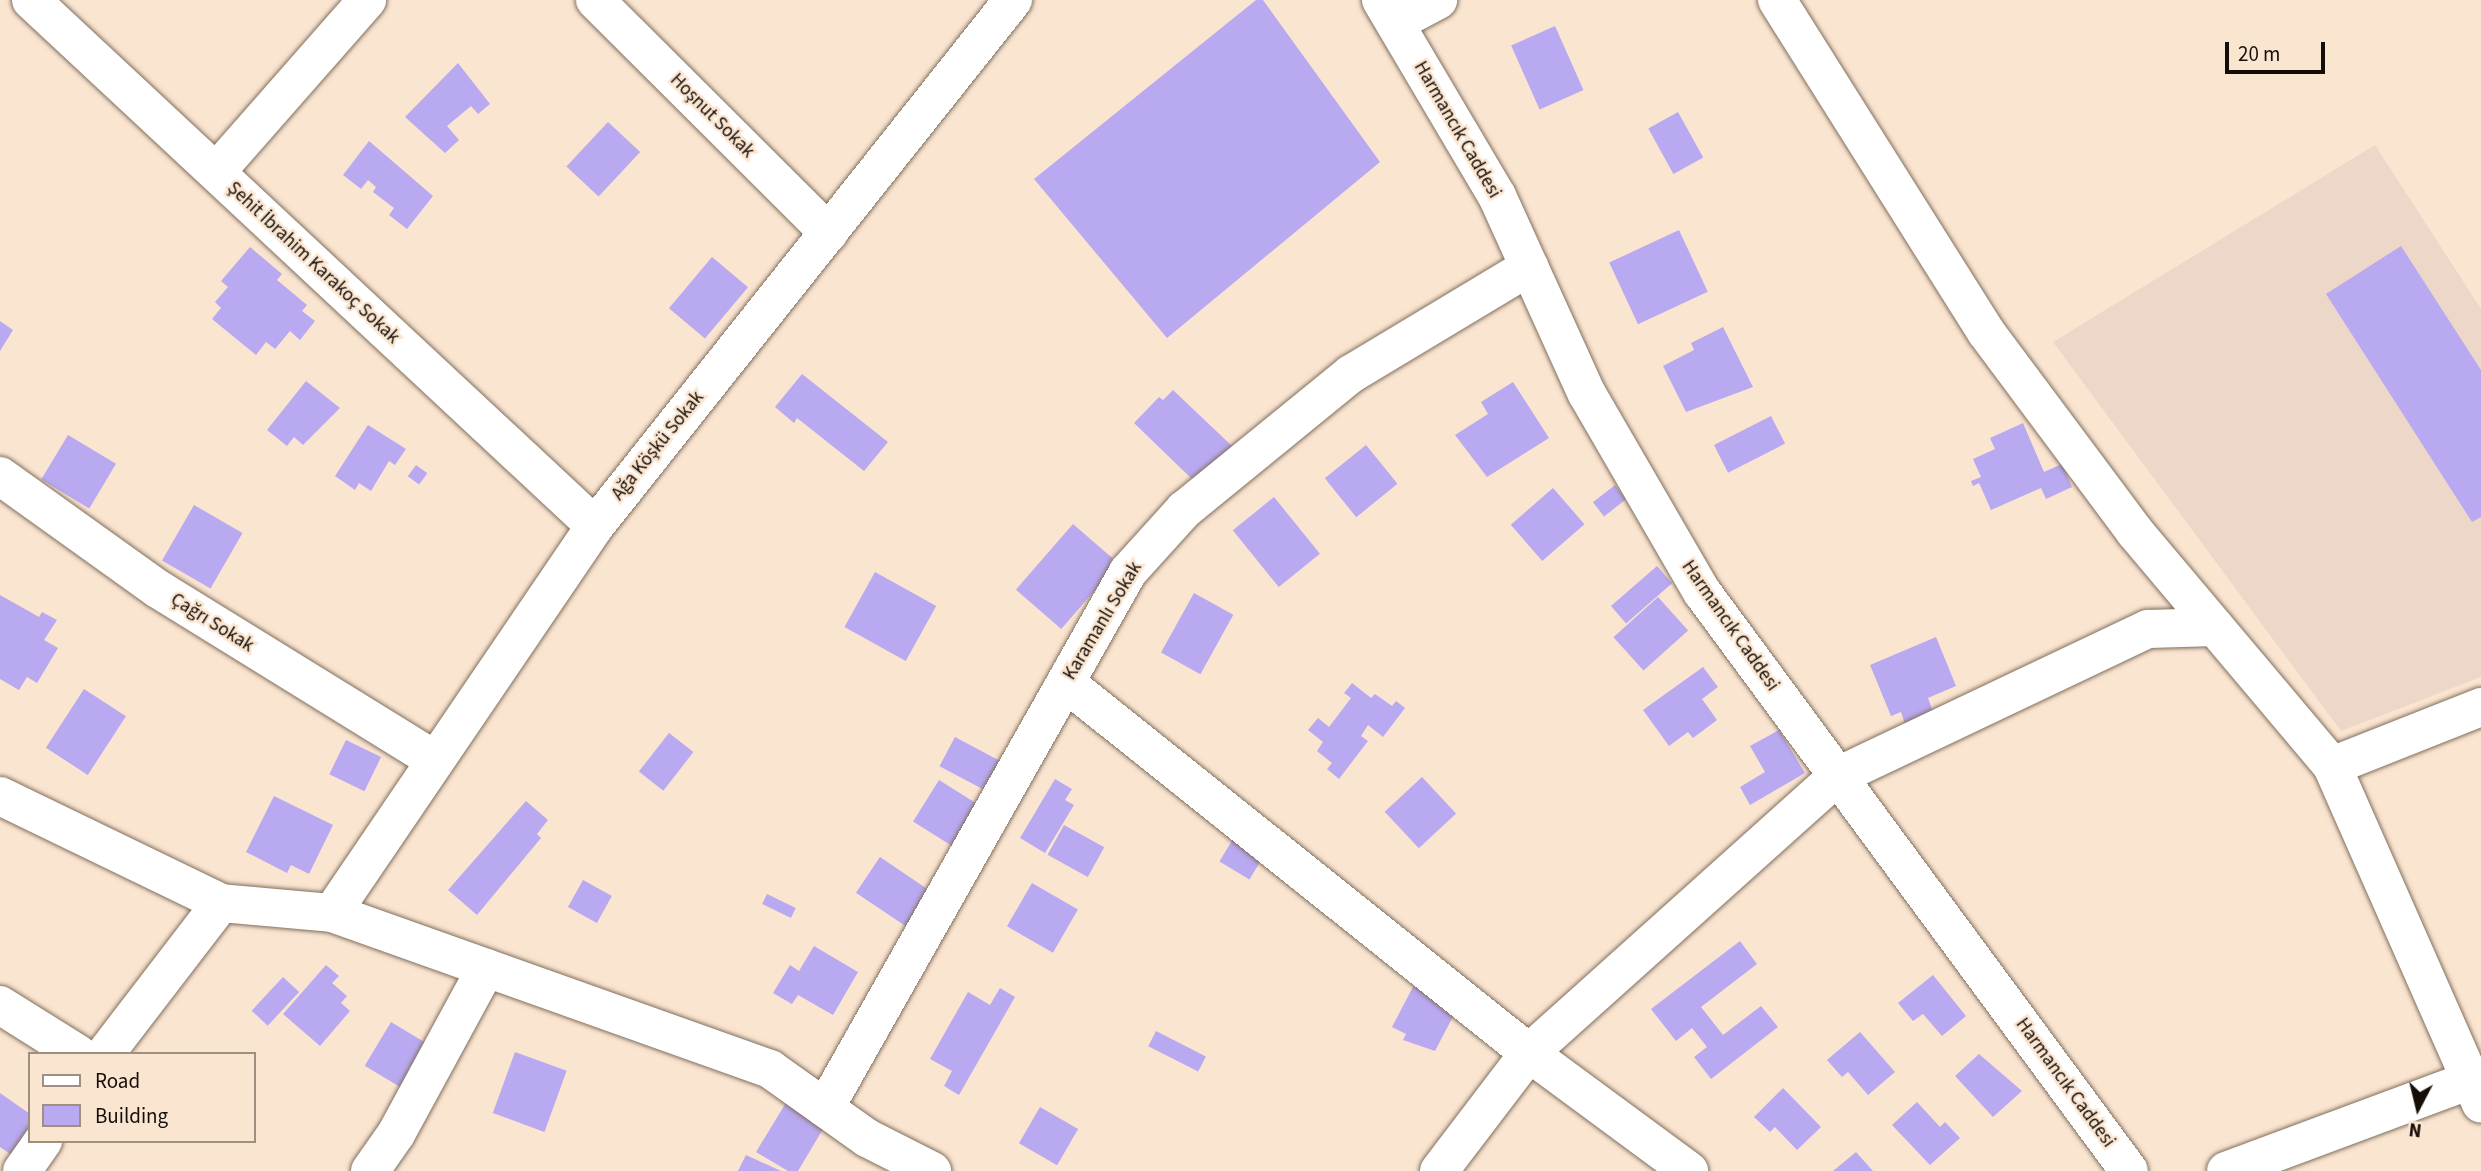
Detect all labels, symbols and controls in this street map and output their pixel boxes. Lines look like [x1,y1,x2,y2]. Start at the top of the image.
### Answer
scale bar [2229,28,2329,72]
text: 20 m [2238,39,2280,69]
street label: Harmancık Caddesi [1409,57,1505,203]
street label: Hoşnut Sokak [665,69,759,163]
street label: Şehit İbrahim Karakoç Sokak [222,177,404,349]
street label: Ağa Köşkü Sokak [607,387,709,505]
street label: Harmancık Caddesi [1676,556,1784,696]
street label: Karamanlı Sokak [1059,558,1147,684]
street label: Çağrı Sokak [166,588,258,658]
street label: Harmancık Caddesi [2010,1014,2120,1152]
legend [28,1052,256,1143]
text: Road [95,1066,140,1096]
north arrow [2383,1073,2453,1143]
text: Building [95,1101,168,1131]
text: N [2407,1115,2423,1144]

